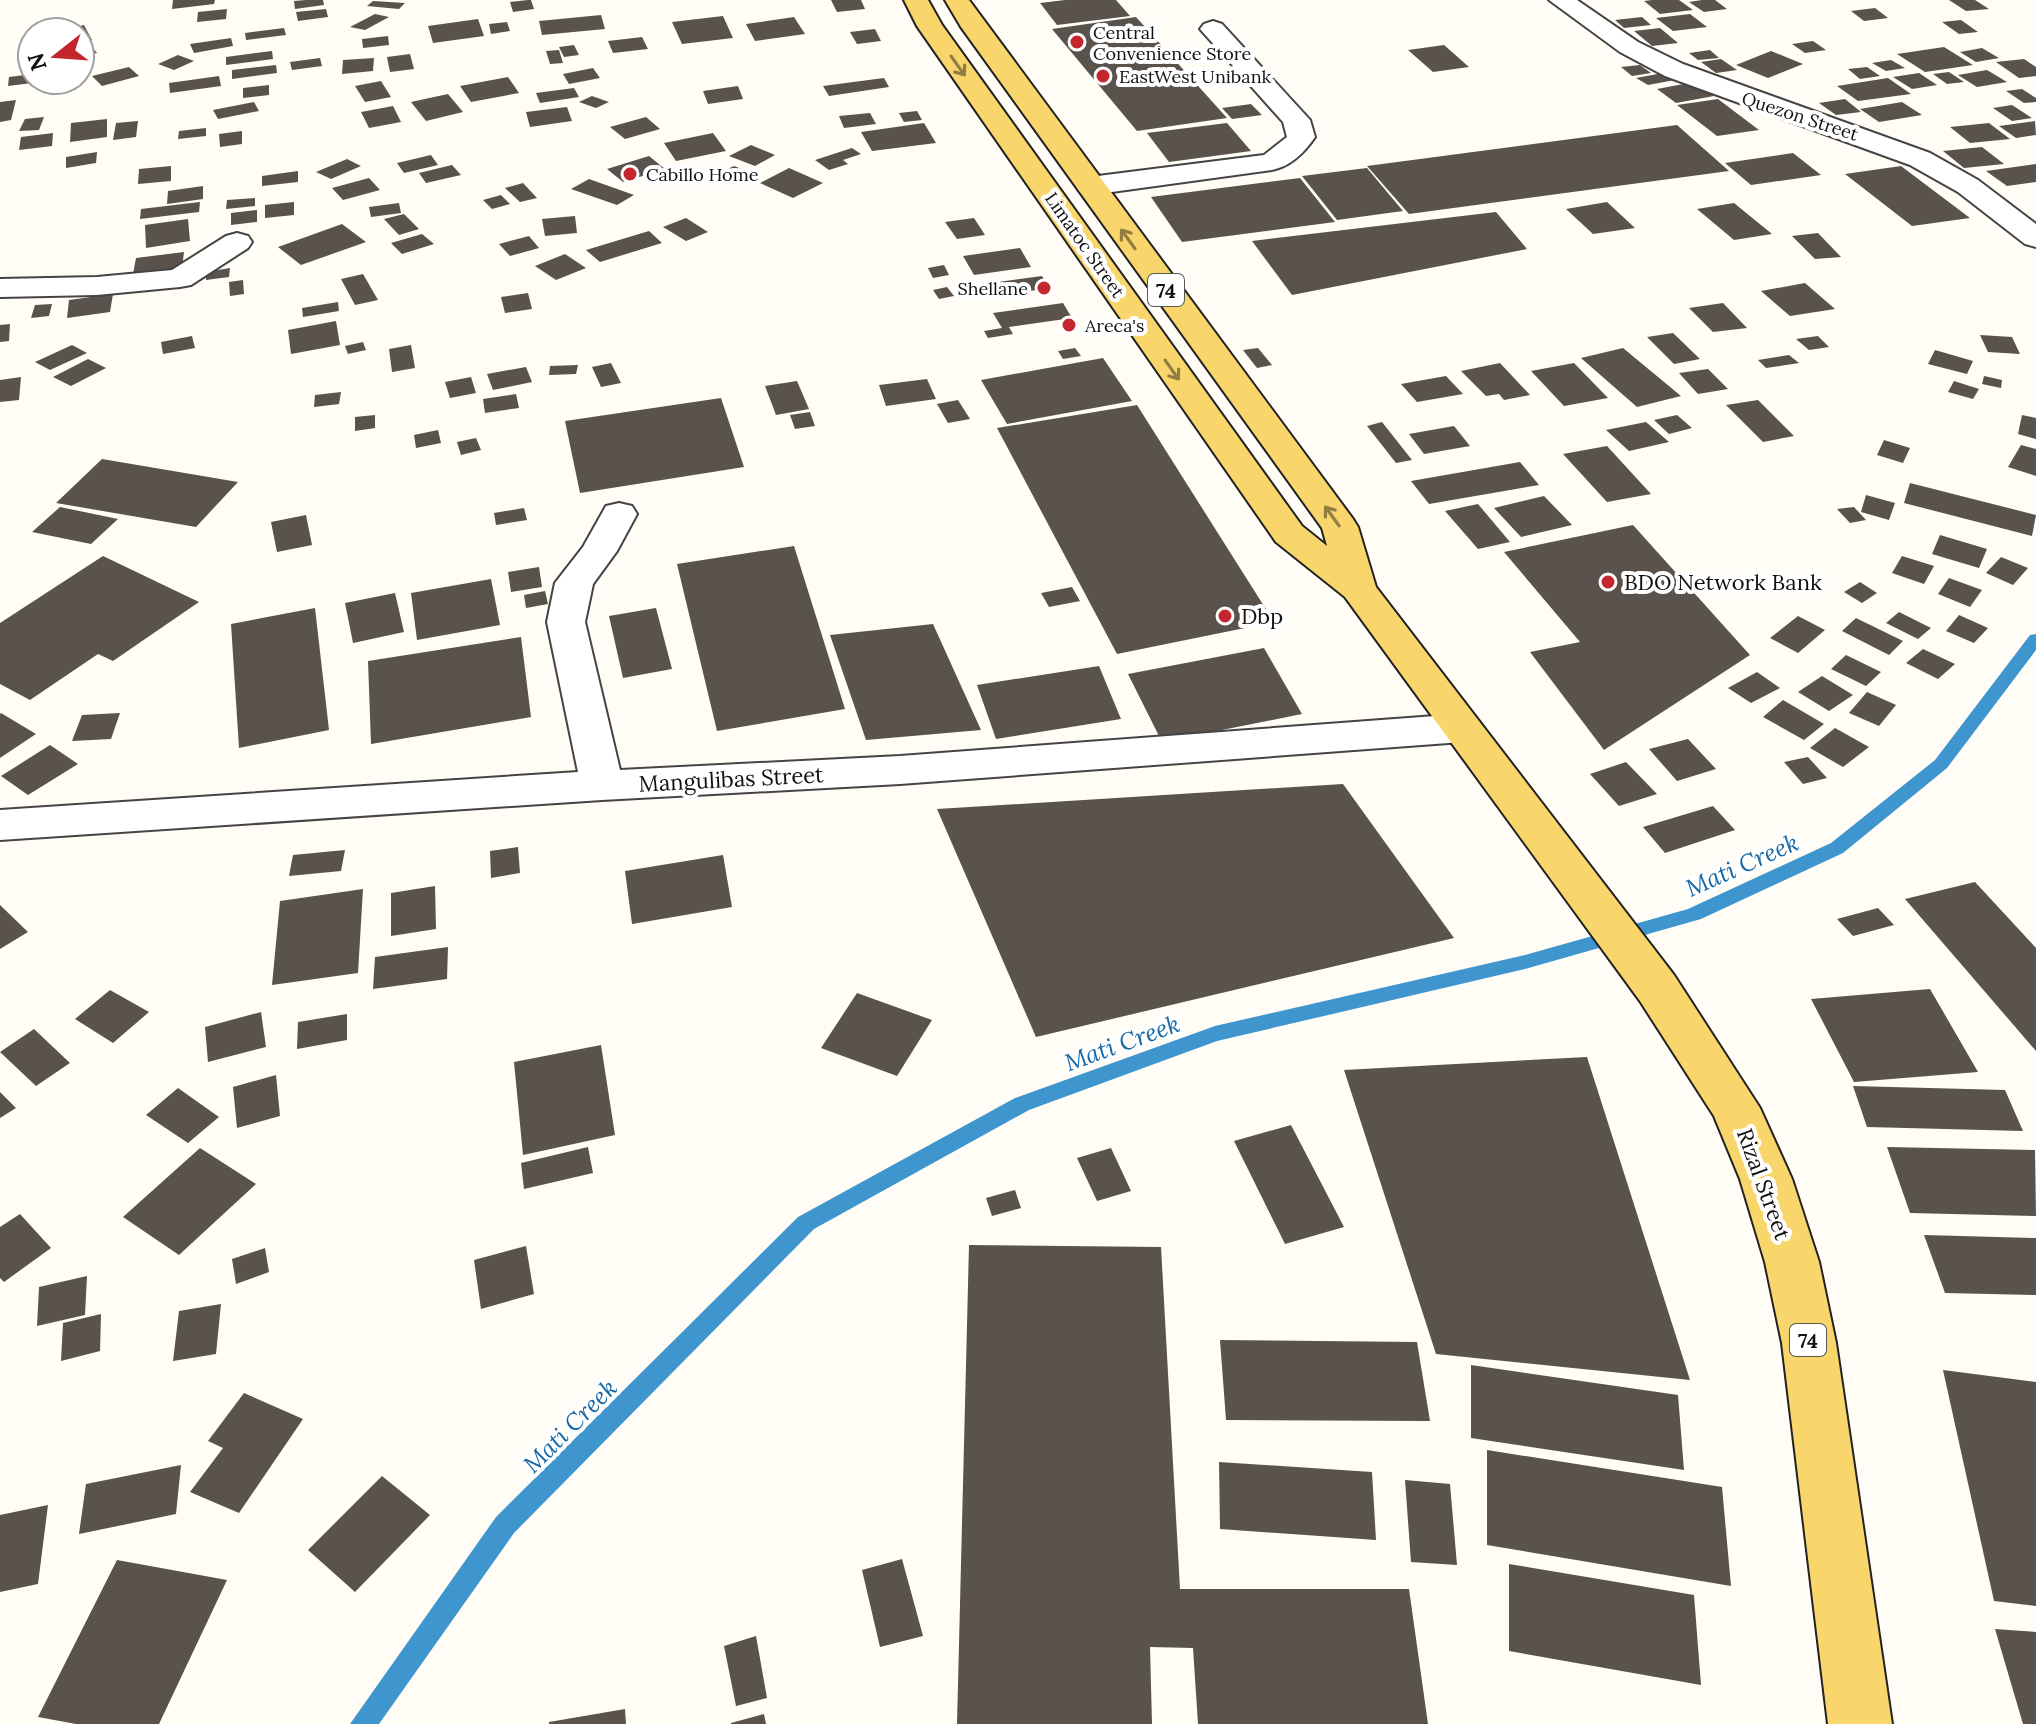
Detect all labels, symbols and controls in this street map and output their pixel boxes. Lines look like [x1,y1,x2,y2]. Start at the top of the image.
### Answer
north arrow [16,16,96,96]
place label: Central Convenience Store [1093,21,1251,65]
marker: Central Convenience Store [1068,33,1086,51]
text: N [21,50,53,74]
one-way arrow [950,54,966,76]
place label: EastWest Unibank [1119,65,1272,88]
marker: EastWest Unibank [1094,67,1112,85]
street label: Quezon Street [1739,86,1861,146]
place label: Cabillo Home [646,163,759,186]
marker: Cabillo Home [621,165,639,183]
street label: Limatoc Street [1040,188,1130,302]
one-way arrow [1120,228,1137,250]
road number: 74 [1148,274,1184,306]
place label: Shellane [957,277,1028,300]
marker: Shellane [1035,279,1053,297]
place label: Areca's [1084,314,1144,337]
marker: Areca's [1060,316,1078,334]
one-way arrow [1164,358,1180,380]
one-way arrow [1324,506,1341,527]
place label: BDO Network Bank [1624,568,1822,596]
marker: BDO Network Bank [1599,573,1617,591]
place label: Dbp [1241,602,1283,630]
marker: Dbp [1216,607,1234,625]
street label: Mangulibas Street [638,760,825,798]
water label: Mati Creek [1681,826,1803,904]
water label: Mati Creek [1060,1008,1184,1078]
street label: Rizal Street [1731,1124,1797,1244]
road number: 74 [1790,1324,1826,1356]
water label: Mati Creek [517,1373,623,1479]

